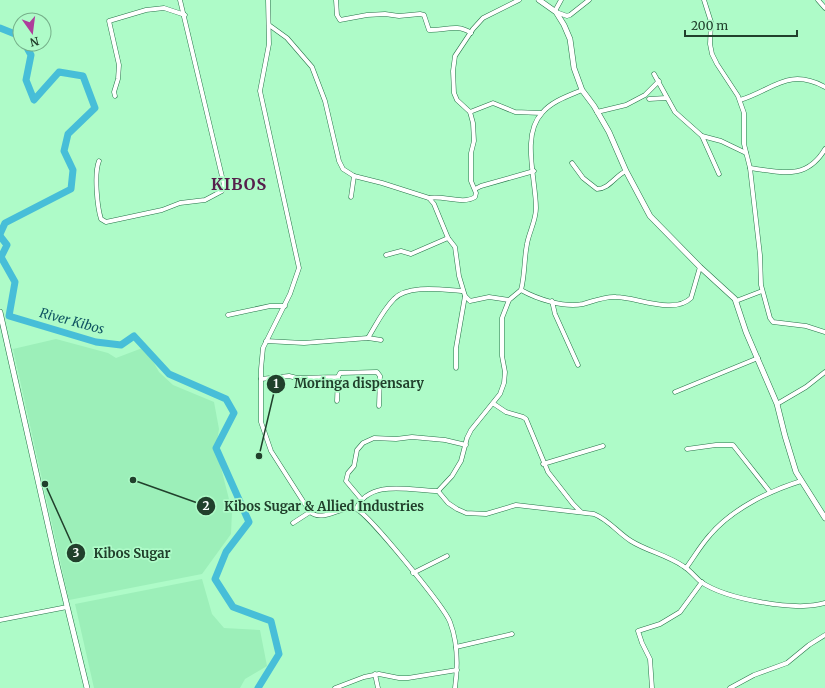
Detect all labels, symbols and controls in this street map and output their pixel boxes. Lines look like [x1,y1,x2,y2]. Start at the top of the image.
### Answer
north arrow [12,12,52,52]
scale bar [685,12,797,38]
text: 200 m [691,18,728,33]
text: N [28,34,40,50]
district label: KIBOS [211,174,267,194]
water label: River Kibos [38,304,107,338]
callout: Moringa dispensary [266,371,432,396]
text: Moringa dispensary [294,375,424,392]
text: 1 [273,376,279,391]
callout: Kibos Sugar & Allied Industries [196,494,432,519]
text: 2 [202,498,210,513]
text: Kibos Sugar & Allied Industries [224,498,424,515]
callout: Kibos Sugar [66,541,179,566]
text: 3 [73,545,80,560]
text: Kibos Sugar [93,545,171,562]

